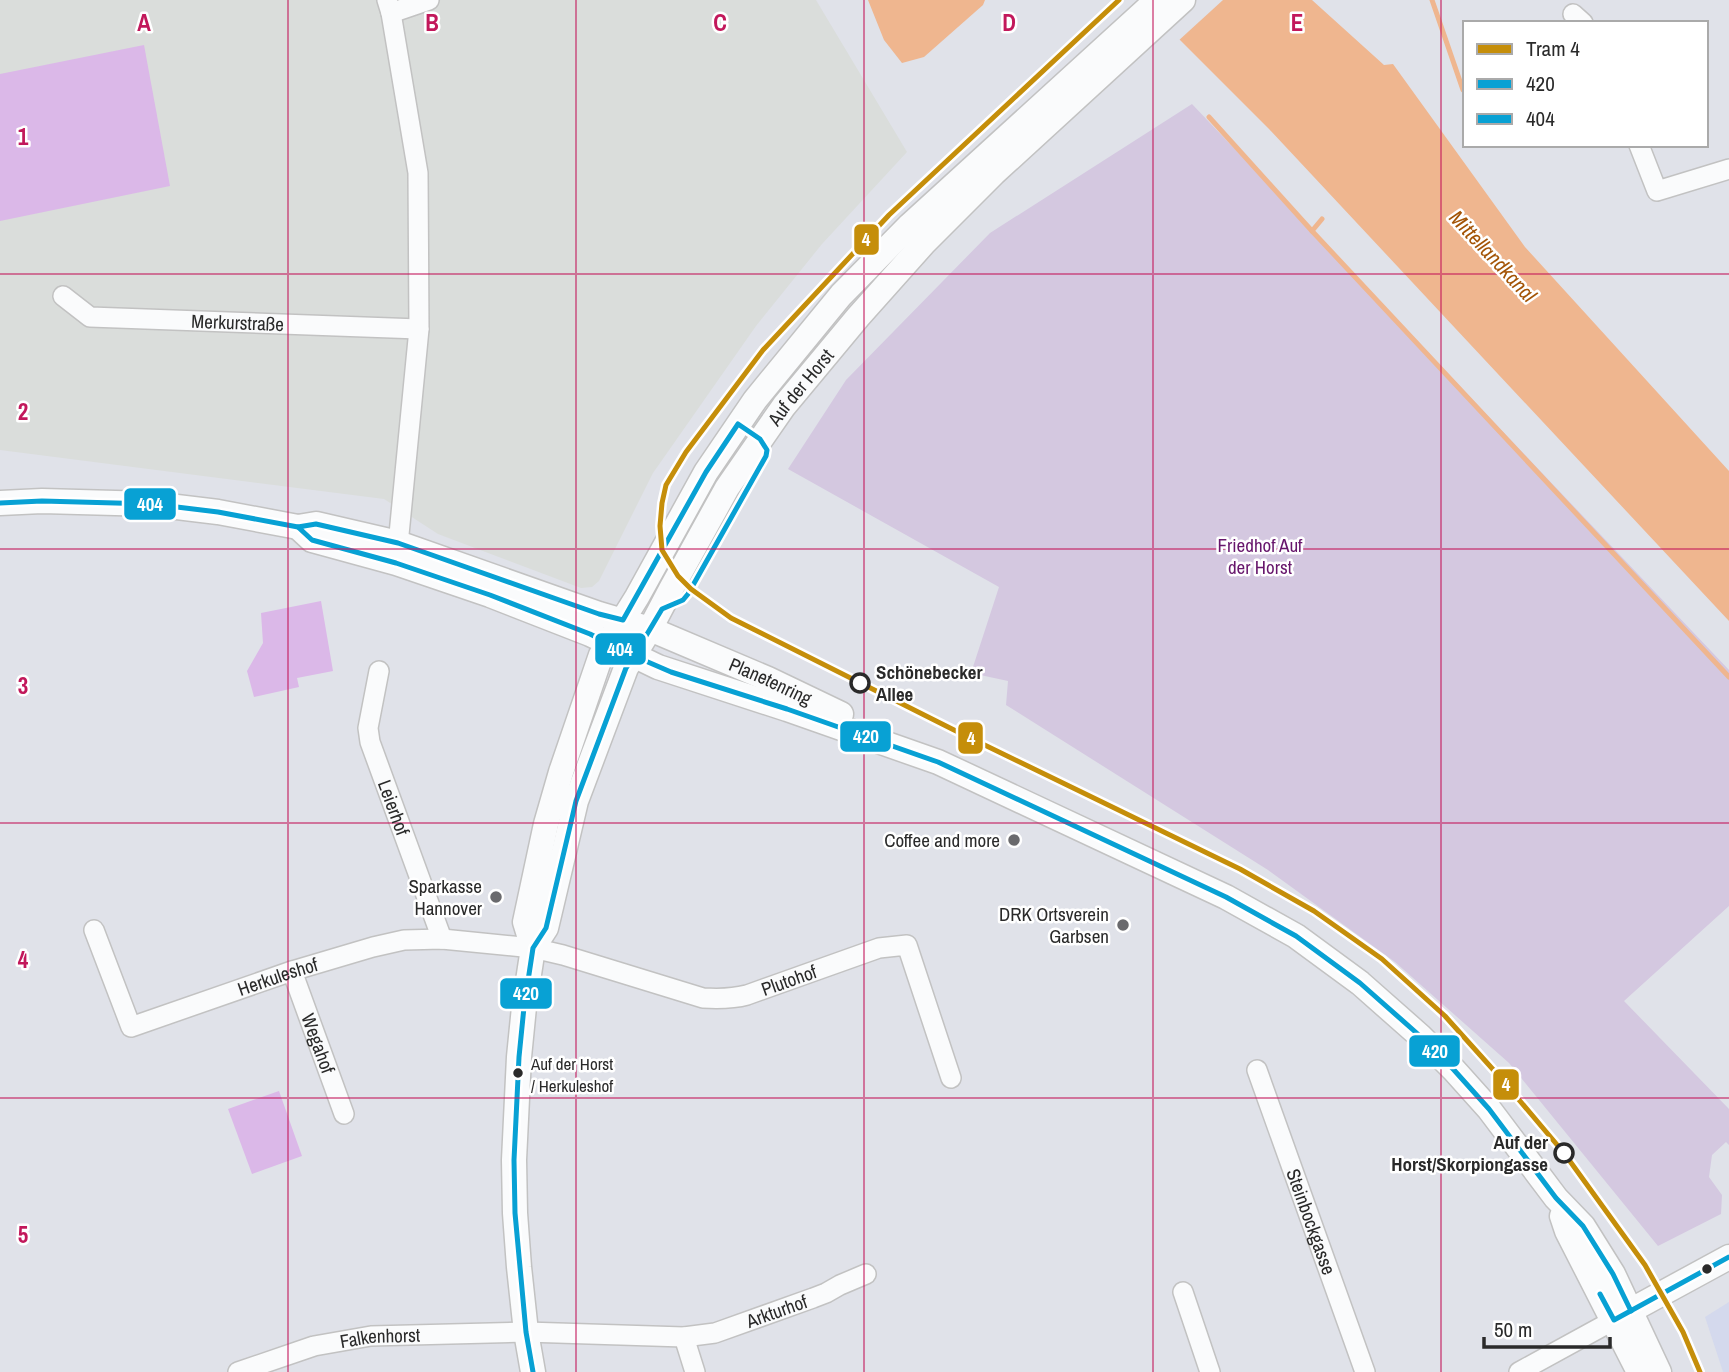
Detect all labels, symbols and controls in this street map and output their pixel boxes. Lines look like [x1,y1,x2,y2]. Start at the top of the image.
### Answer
text: A [137,7,151,38]
text: B [425,7,439,38]
text: C [713,7,727,38]
text: D [1002,7,1016,38]
text: E [1291,7,1303,38]
legend [1463,21,1708,147]
text: Tram 4 [1526,34,1580,63]
text: 420 [1526,69,1555,98]
text: 404 [1526,104,1555,133]
text: 1 [18,121,29,152]
water label: Mittellandkanal [1443,204,1544,309]
line badge: 4 [853,223,880,256]
text: 4 [862,226,871,252]
street label: Merkurstraße [191,308,284,337]
street label: Auf der Horst [761,343,840,431]
text: 2 [18,396,28,427]
line badge: 404 [123,487,177,521]
text: 404 [137,491,163,517]
park label: Friedhof Auf der Horst [1218,532,1303,580]
line badge: 404 [594,632,647,666]
text: 404 [607,636,633,662]
street label: Planetenring [725,651,817,711]
place label: Schönebecker Allee [876,659,983,707]
text: 3 [18,670,28,701]
marker: Schönebecker Allee [850,673,870,693]
line badge: 420 [839,720,892,753]
line badge: 4 [957,721,984,755]
text: 420 [853,723,879,749]
text: 4 [967,725,976,751]
street label: Leierhof [372,776,416,840]
place label: Coffee and more [884,827,1000,853]
marker: Coffee and more [1006,832,1022,848]
place label: Sparkasse Hannover [408,873,483,921]
marker: Sparkasse Hannover [488,889,504,905]
place label: DRK Ortsverein Garbsen [999,901,1109,949]
marker: DRK Ortsverein Garbsen [1115,917,1131,933]
text: 4 [18,944,29,975]
street label: Herkuleshof [234,951,322,1002]
street label: Plutohof [758,958,821,1002]
line badge: 420 [499,977,553,1010]
text: 420 [513,980,539,1006]
street label: Wegahof [295,1010,341,1078]
line badge: 420 [1408,1034,1461,1068]
text: 420 [1422,1038,1448,1064]
place label: Auf der Horst / Herkuleshof [530,1052,613,1097]
marker: Auf der Horst / Herkuleshof [511,1066,525,1080]
line badge: 4 [1492,1068,1520,1101]
text: 4 [1502,1071,1511,1097]
place label: Auf der Horst/Skorpiongasse [1391,1129,1548,1177]
marker: Auf der Horst/Skorpiongasse [1554,1143,1574,1163]
street label: Steinbockgasse [1280,1165,1342,1278]
text: 5 [18,1219,28,1250]
unlabelled marker [1700,1262,1714,1276]
street label: Arkturhof [741,1288,811,1334]
scale bar [1484,1306,1610,1350]
text: 50 m [1494,1315,1532,1344]
street label: Falkenhorst [338,1322,421,1354]

